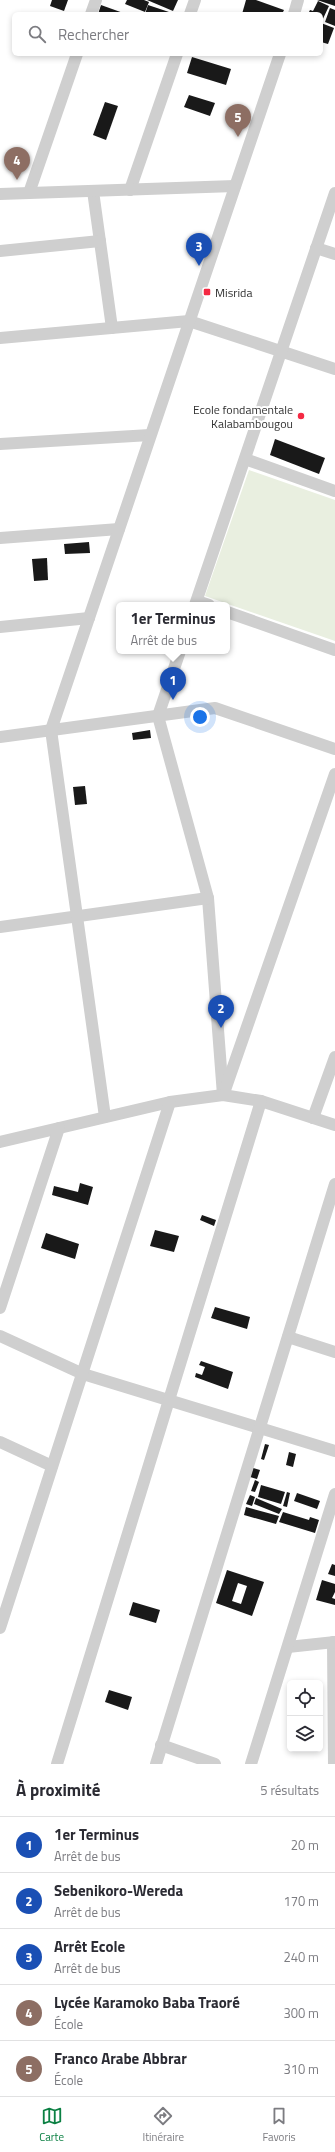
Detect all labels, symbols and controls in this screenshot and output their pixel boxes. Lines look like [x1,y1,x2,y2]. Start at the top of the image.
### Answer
search box [12,12,323,56]
icon: search [26,23,48,45]
text: Rechercher [58,23,129,46]
pin: 5 [225,104,251,137]
pin: 4 [4,147,30,180]
pin: 3 [186,233,212,266]
place label: Misrida [215,283,252,302]
marker: Misrida [202,287,212,297]
place label: Ecole fondamentale Kalabambougou [193,400,293,433]
marker: Ecole fondamentale Kalabambougou [296,411,306,421]
popup [116,602,230,654]
text: 1er Terminus [130,607,216,630]
text: Arrêt de bus [130,630,197,650]
pin: 1 [160,667,186,700]
your location [190,707,210,727]
pin: 2 [208,995,234,1028]
map controls [287,1680,323,1752]
button: locate [287,1680,323,1716]
button: layers [287,1716,323,1752]
text: À proximité [16,1777,100,1803]
text: 5 résultats [260,1780,319,1800]
text: 1er Terminus [54,1823,139,1846]
text: 1 [25,1835,33,1855]
text: 20 m [291,1835,319,1855]
text: Arrêt de bus [54,1846,121,1866]
text: Sebenikoro-Wereda [54,1879,183,1902]
text: 2 [25,1891,33,1911]
text: 170 m [283,1891,319,1911]
text: Arrêt de bus [54,1902,121,1922]
text: Arrêt Ecole [54,1935,125,1958]
text: 3 [25,1947,33,1967]
text: 240 m [283,1947,319,1967]
text: Arrêt de bus [54,1958,121,1978]
text: Lycée Karamoko Baba Traoré [54,1991,240,2014]
text: 4 [25,2003,33,2023]
text: 300 m [283,2003,319,2023]
text: École [54,2014,83,2034]
text: Franco Arabe Abbrar [54,2047,187,2070]
text: 5 [25,2059,33,2079]
text: 310 m [283,2059,319,2079]
text: École [54,2070,83,2090]
tab: Carte [39,2105,64,2145]
tab: Itinéraire [143,2105,184,2145]
tab: Favoris [263,2105,296,2145]

